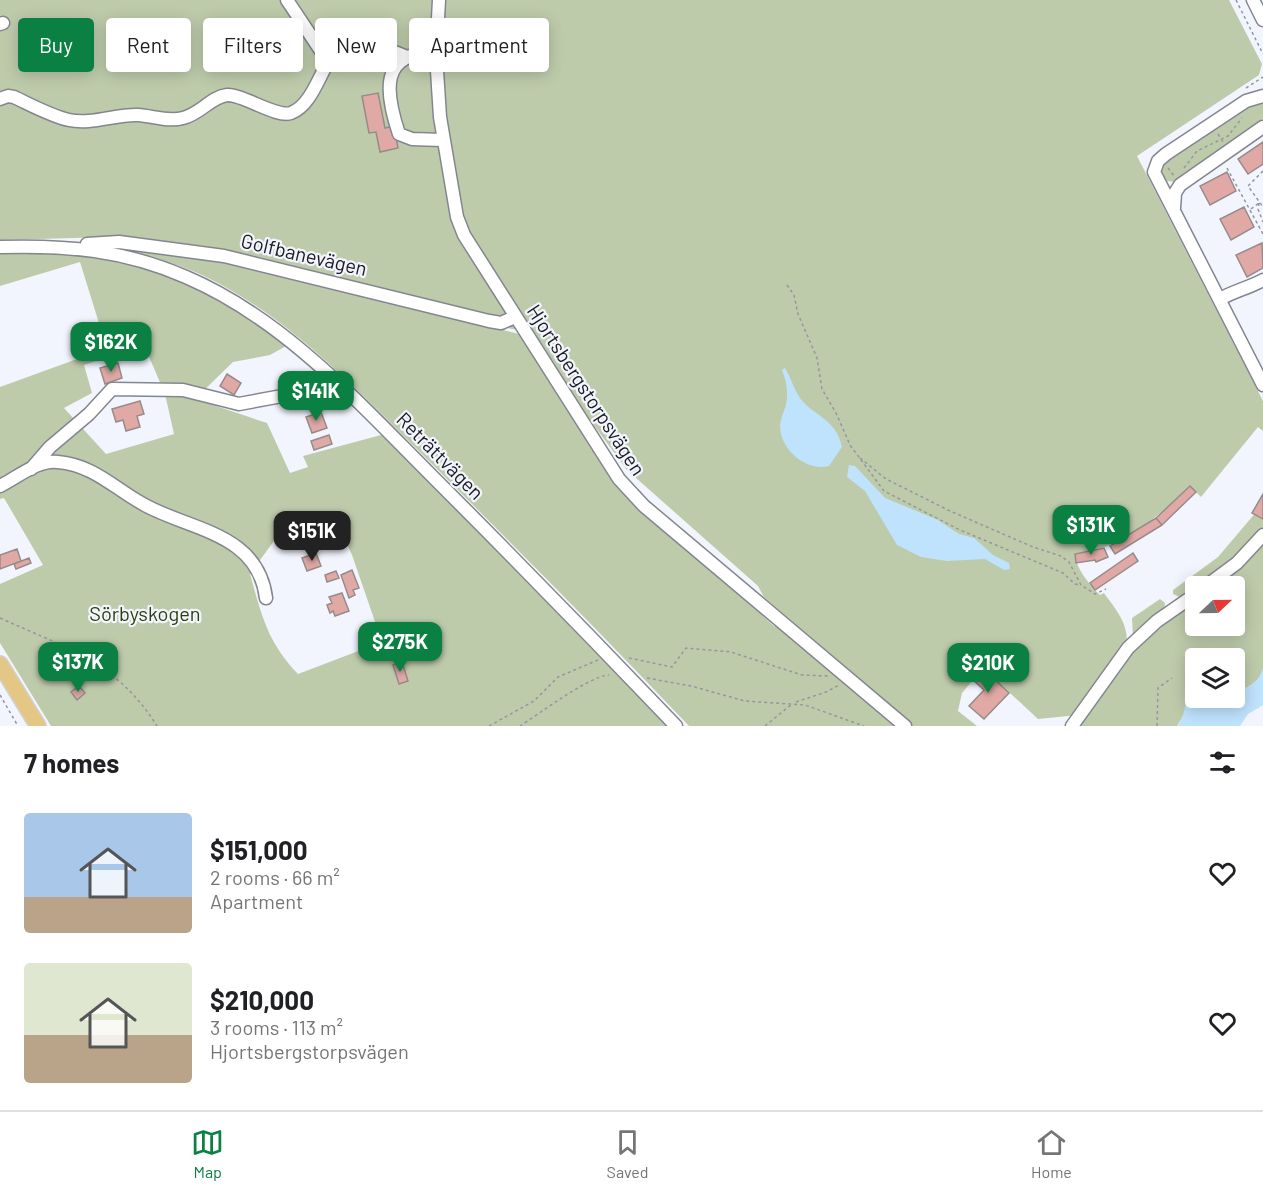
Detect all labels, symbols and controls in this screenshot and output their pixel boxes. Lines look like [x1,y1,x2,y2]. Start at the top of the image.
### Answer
chip: Buy [18,18,94,72]
chip: Rent [106,18,191,72]
chip: Filters [203,18,303,72]
chip: New [315,18,397,72]
chip: Apartment [409,18,549,72]
street label: Golfbanevägen [239,228,370,280]
street label: Hjortsbergstorpsvägen [523,300,651,479]
pin: $162K [69,322,153,373]
text: $162K [85,329,137,353]
pin: $141K [274,371,358,422]
text: $141K [292,378,340,402]
street label: Reträttvägen [392,407,489,504]
pin: $131K [1049,505,1133,556]
pin: $151K [270,511,354,562]
text: $131K [1067,512,1115,536]
text: $151K [288,518,336,542]
north arrow [1185,576,1245,636]
map controls [1185,576,1245,708]
park label: Sörbyskogen [89,601,201,625]
pin: $275K [358,622,442,673]
text: $275K [372,629,428,653]
pin: $137K [36,642,120,693]
pin: $210K [946,643,1030,694]
button: layers [1185,648,1245,708]
text: $137K [52,649,104,673]
text: $210K [961,650,1015,674]
icon: filters [1206,746,1239,779]
text: 7 homes [24,747,119,778]
text: $151,000 [210,834,308,865]
icon: home [72,837,144,909]
icon: heart [1206,857,1239,890]
text: 2 rooms · 66 m² [210,865,340,889]
text: Apartment [210,889,303,913]
text: $210,000 [210,984,314,1015]
icon: home [72,987,144,1059]
icon: heart [1206,1007,1239,1040]
text: 3 rooms · 113 m² [210,1015,343,1039]
text: Hjortsbergstorpsvägen [210,1039,409,1063]
tab: Map [191,1126,224,1181]
tab: Saved [607,1126,649,1181]
tab: Home [1031,1126,1072,1181]

